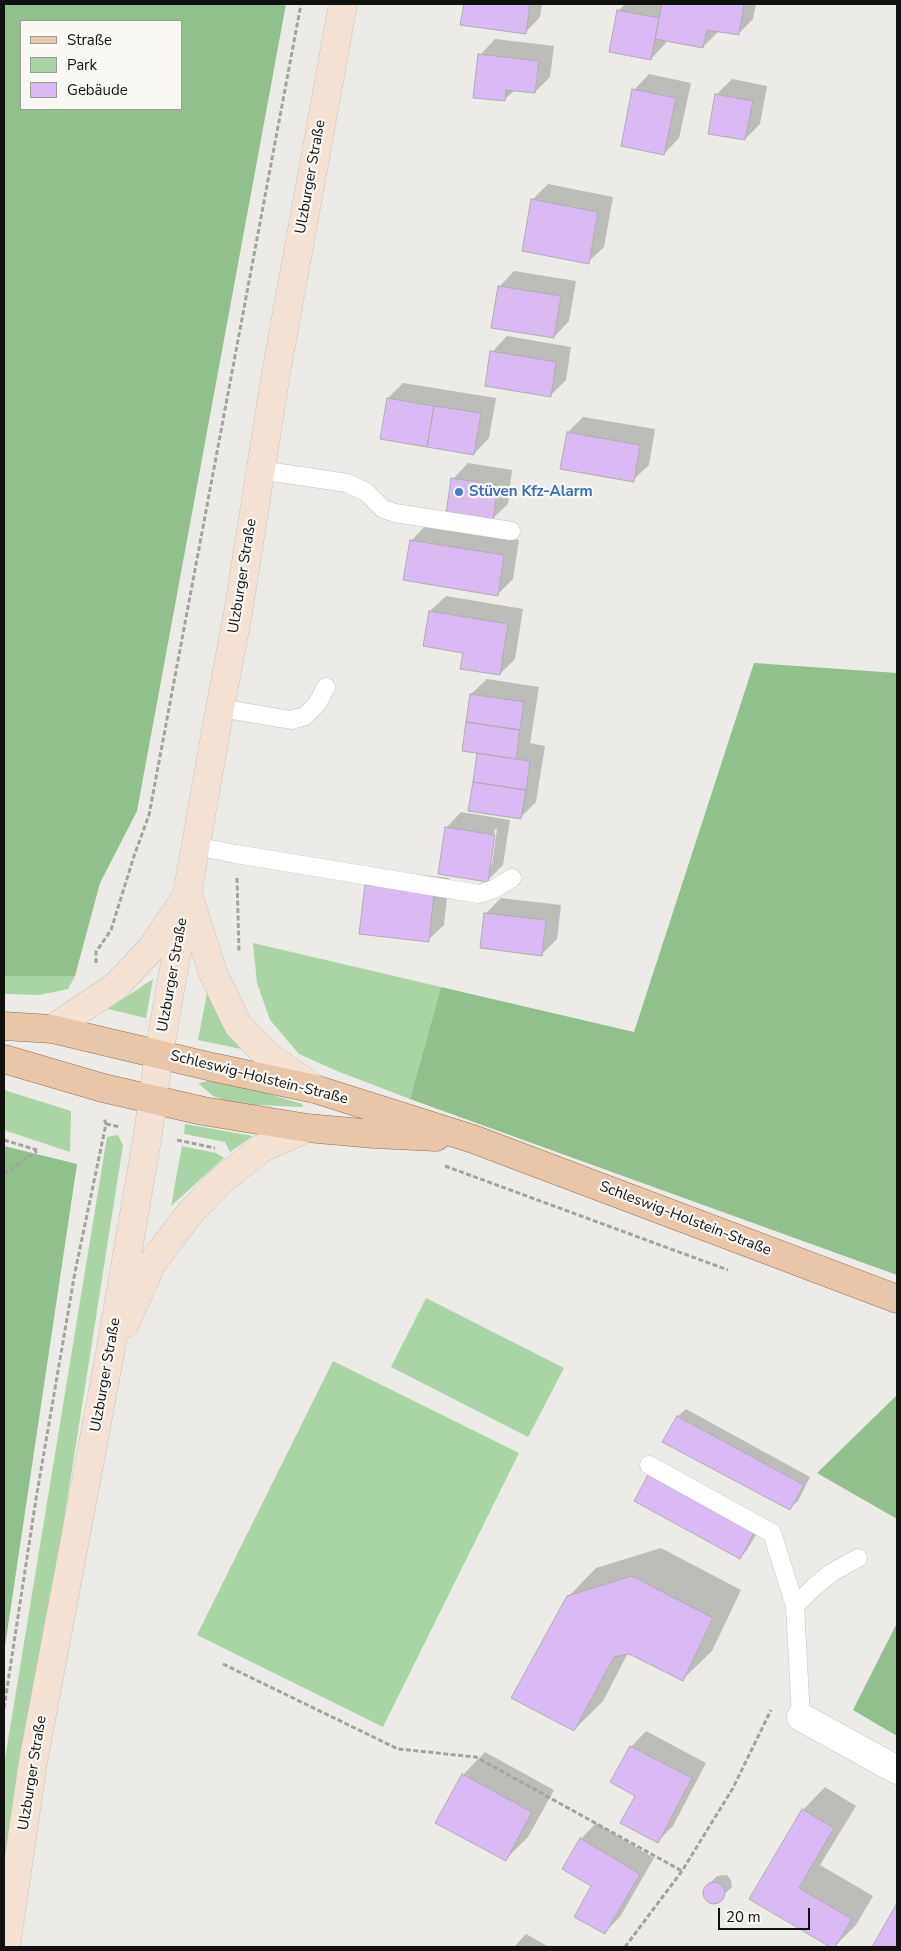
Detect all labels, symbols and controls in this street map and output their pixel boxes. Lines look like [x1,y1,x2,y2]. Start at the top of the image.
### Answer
legend [20,20,182,110]
text: Straße [67,30,112,50]
text: Park [67,55,97,75]
text: Gebäude [67,80,128,100]
street label: Ulzburger Straße [292,118,330,236]
place label: Stüven Kfz-Alarm [469,483,593,501]
marker: Stüven Kfz-Alarm [453,486,465,498]
street label: Ulzburger Straße [225,517,261,635]
street label: Ulzburger Straße [154,916,192,1034]
street label: Schleswig-Holstein-Straße [168,1047,350,1109]
street label: Schleswig-Holstein-Straße [596,1178,774,1260]
street label: Ulzburger Straße [87,1316,125,1434]
street label: Ulzburger Straße [15,1714,51,1832]
scale bar [721,1898,814,1930]
text: 20 m [726,1907,761,1927]

